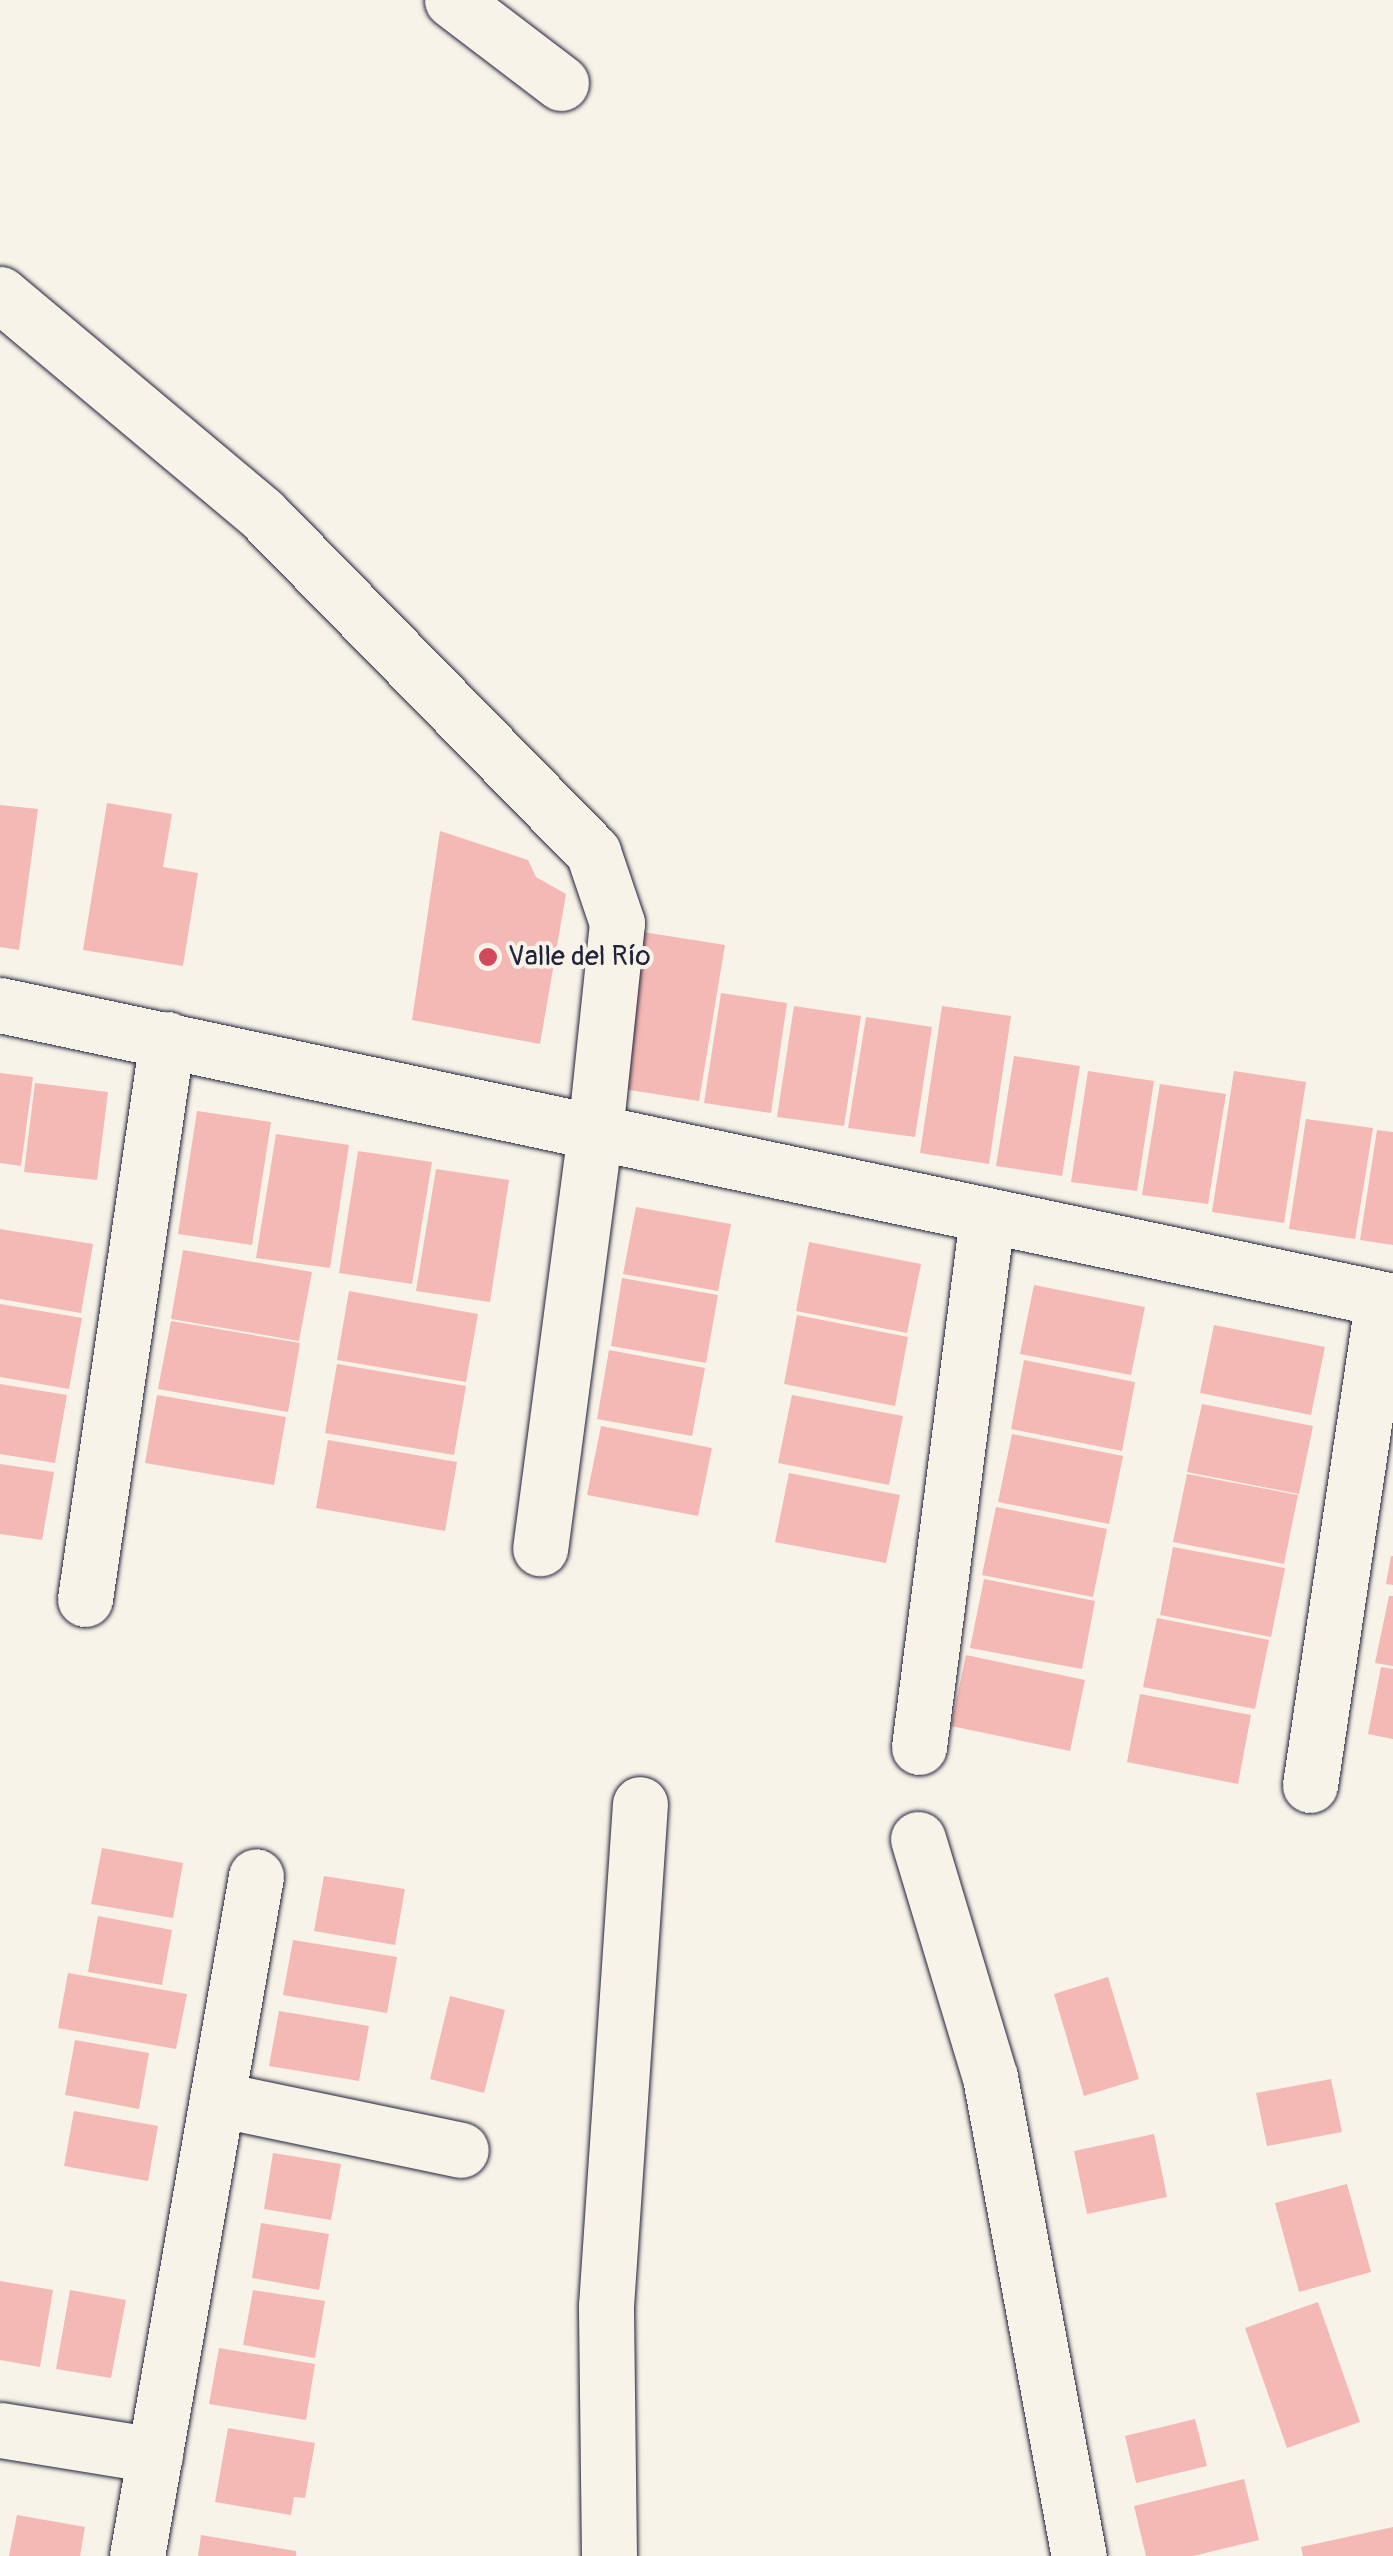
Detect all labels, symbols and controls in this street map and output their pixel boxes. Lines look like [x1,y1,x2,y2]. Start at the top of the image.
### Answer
place label: Valle del Río [508,940,651,974]
marker: Valle del Río [477,946,499,968]

